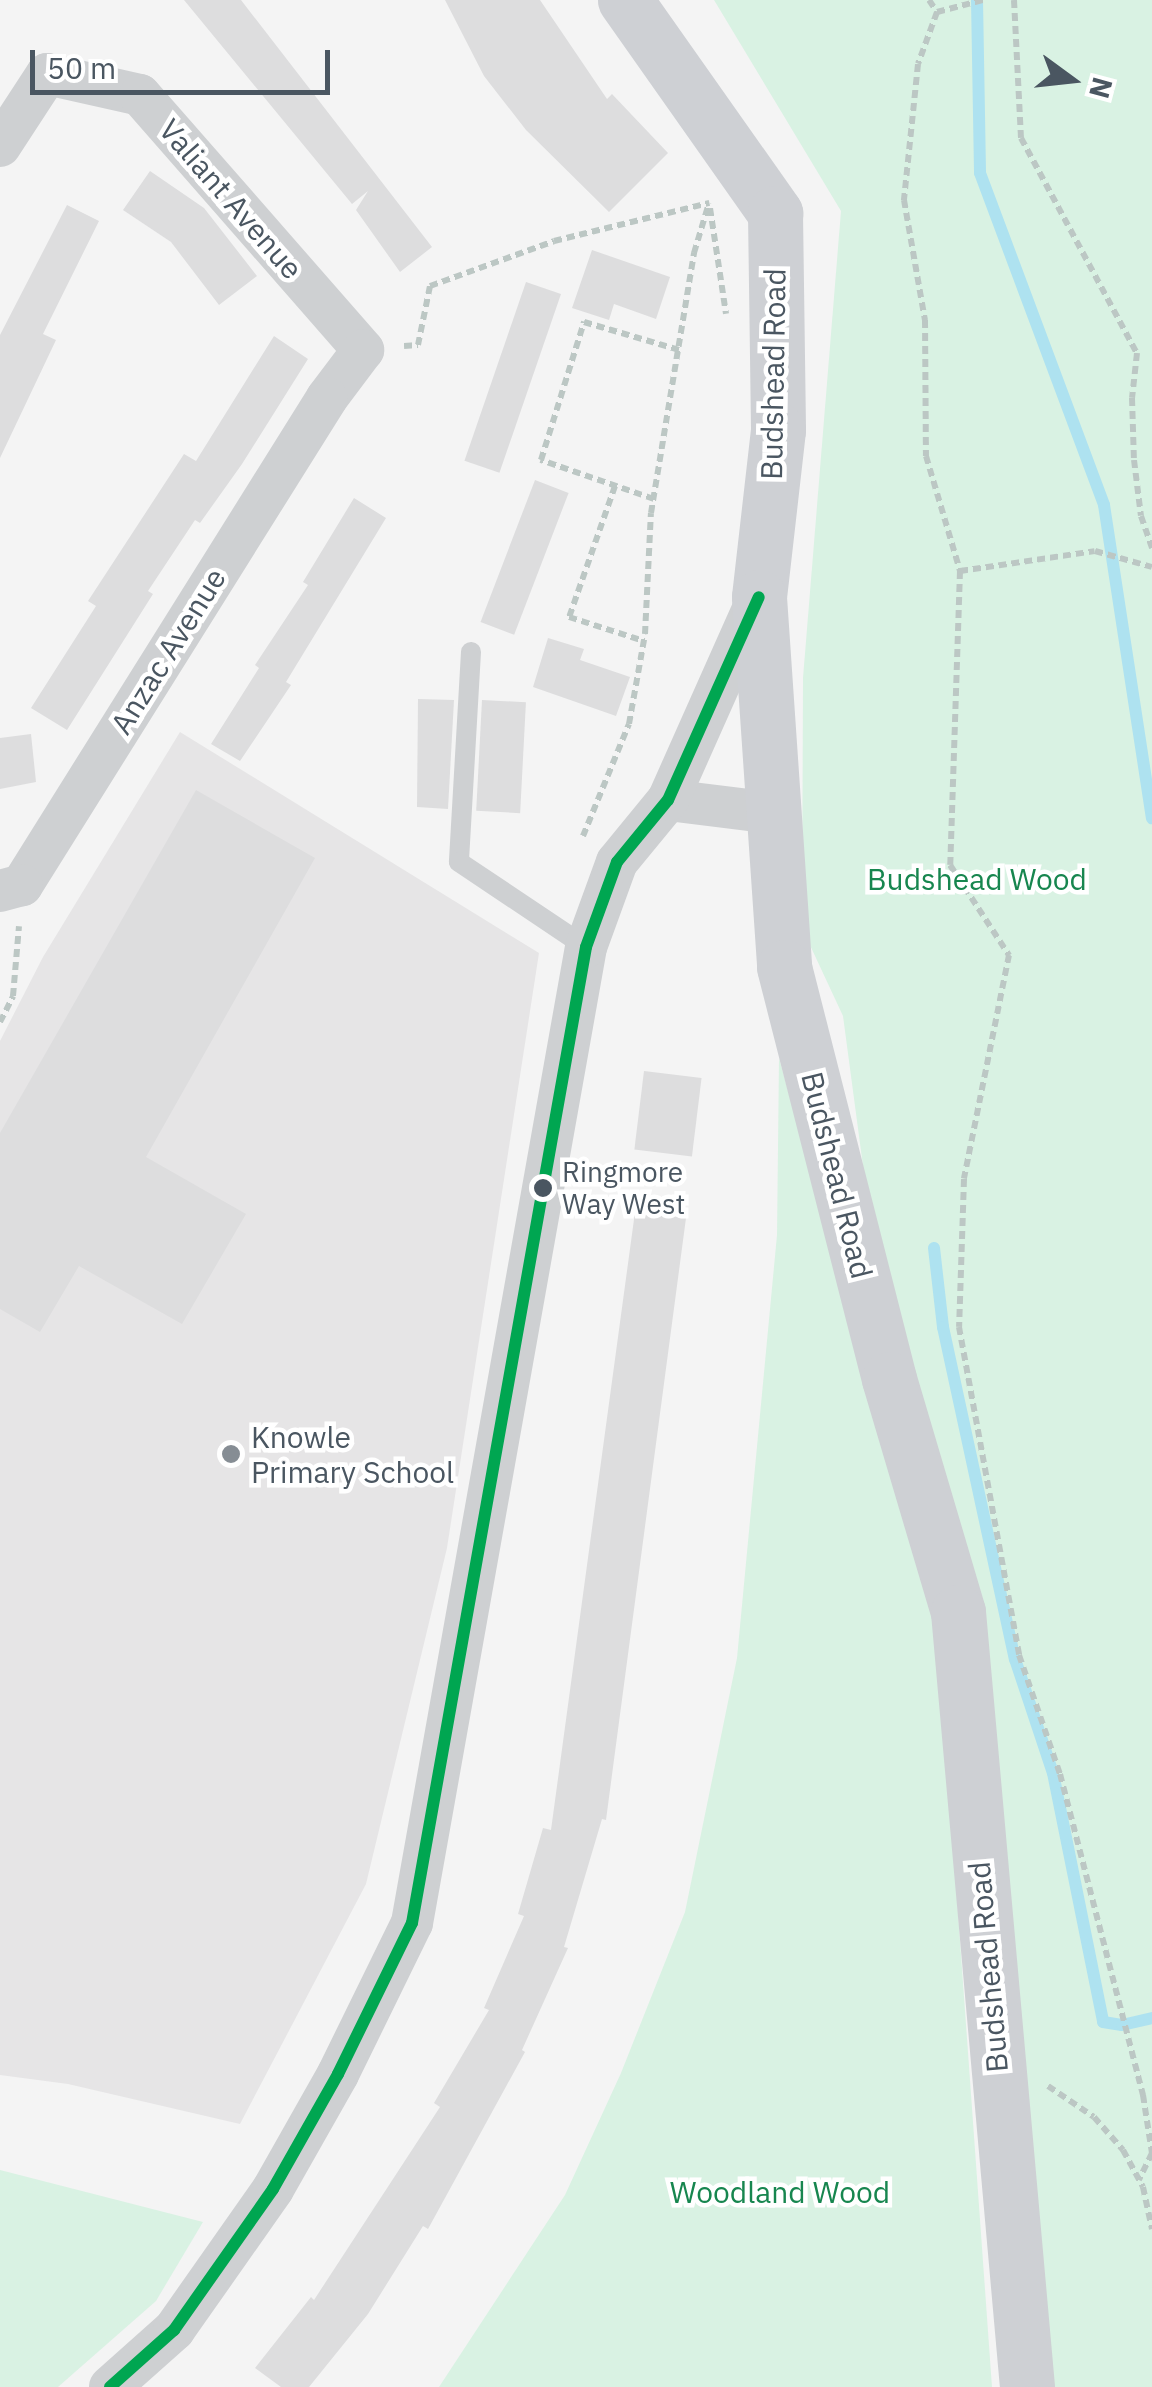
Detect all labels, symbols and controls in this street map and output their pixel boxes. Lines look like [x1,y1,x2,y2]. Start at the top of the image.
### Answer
scale bar [35,30,335,92]
north arrow [1022,30,1122,130]
text: 50 m [47,48,116,87]
text: N [1081,73,1122,102]
street label: Valiant Avenue [152,112,310,286]
street label: Budshead Road [753,268,793,480]
street label: Anzac Avenue [103,562,233,740]
park label: Budshead Wood [867,861,1087,897]
street label: Budshead Road [794,1068,880,1282]
place label: Ringmore Way West [562,1155,685,1221]
marker: Ringmore Way West [533,1178,553,1198]
place label: Knowle Primary School [251,1419,454,1490]
marker: Knowle Primary School [220,1443,242,1465]
street label: Budshead Road [961,1860,1015,2074]
park label: Woodland Wood [670,2174,890,2210]

